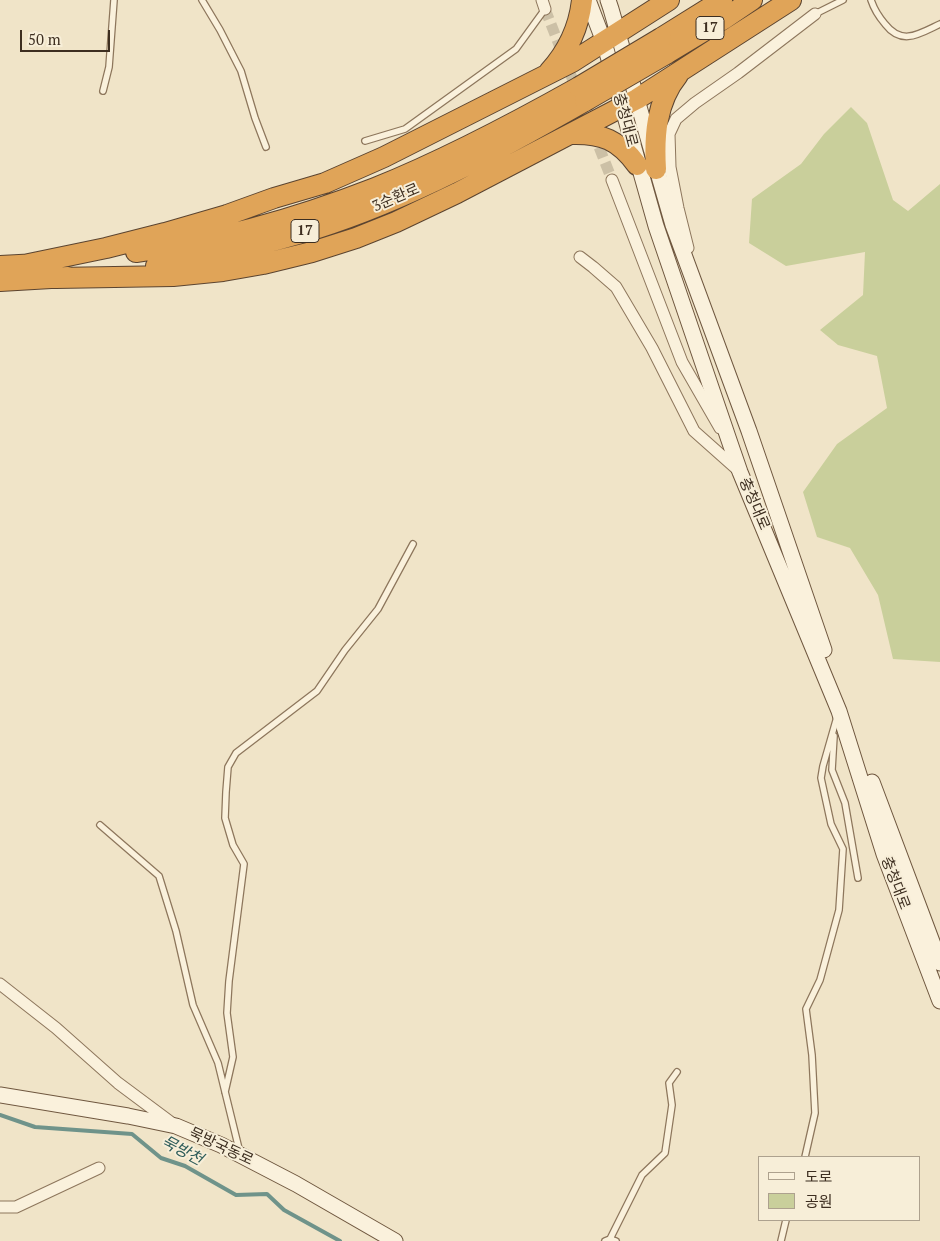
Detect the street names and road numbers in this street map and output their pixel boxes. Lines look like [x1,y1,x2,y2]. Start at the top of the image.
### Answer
road number: 17 [696,16,724,40]
street label: 충청대로 [609,91,641,149]
street label: 3순환로 [370,180,422,216]
road number: 17 [291,220,319,242]
street label: 충청대로 [735,475,773,533]
street label: 충청대로 [877,854,913,912]
street label: 묵방국동로 [186,1124,256,1170]

